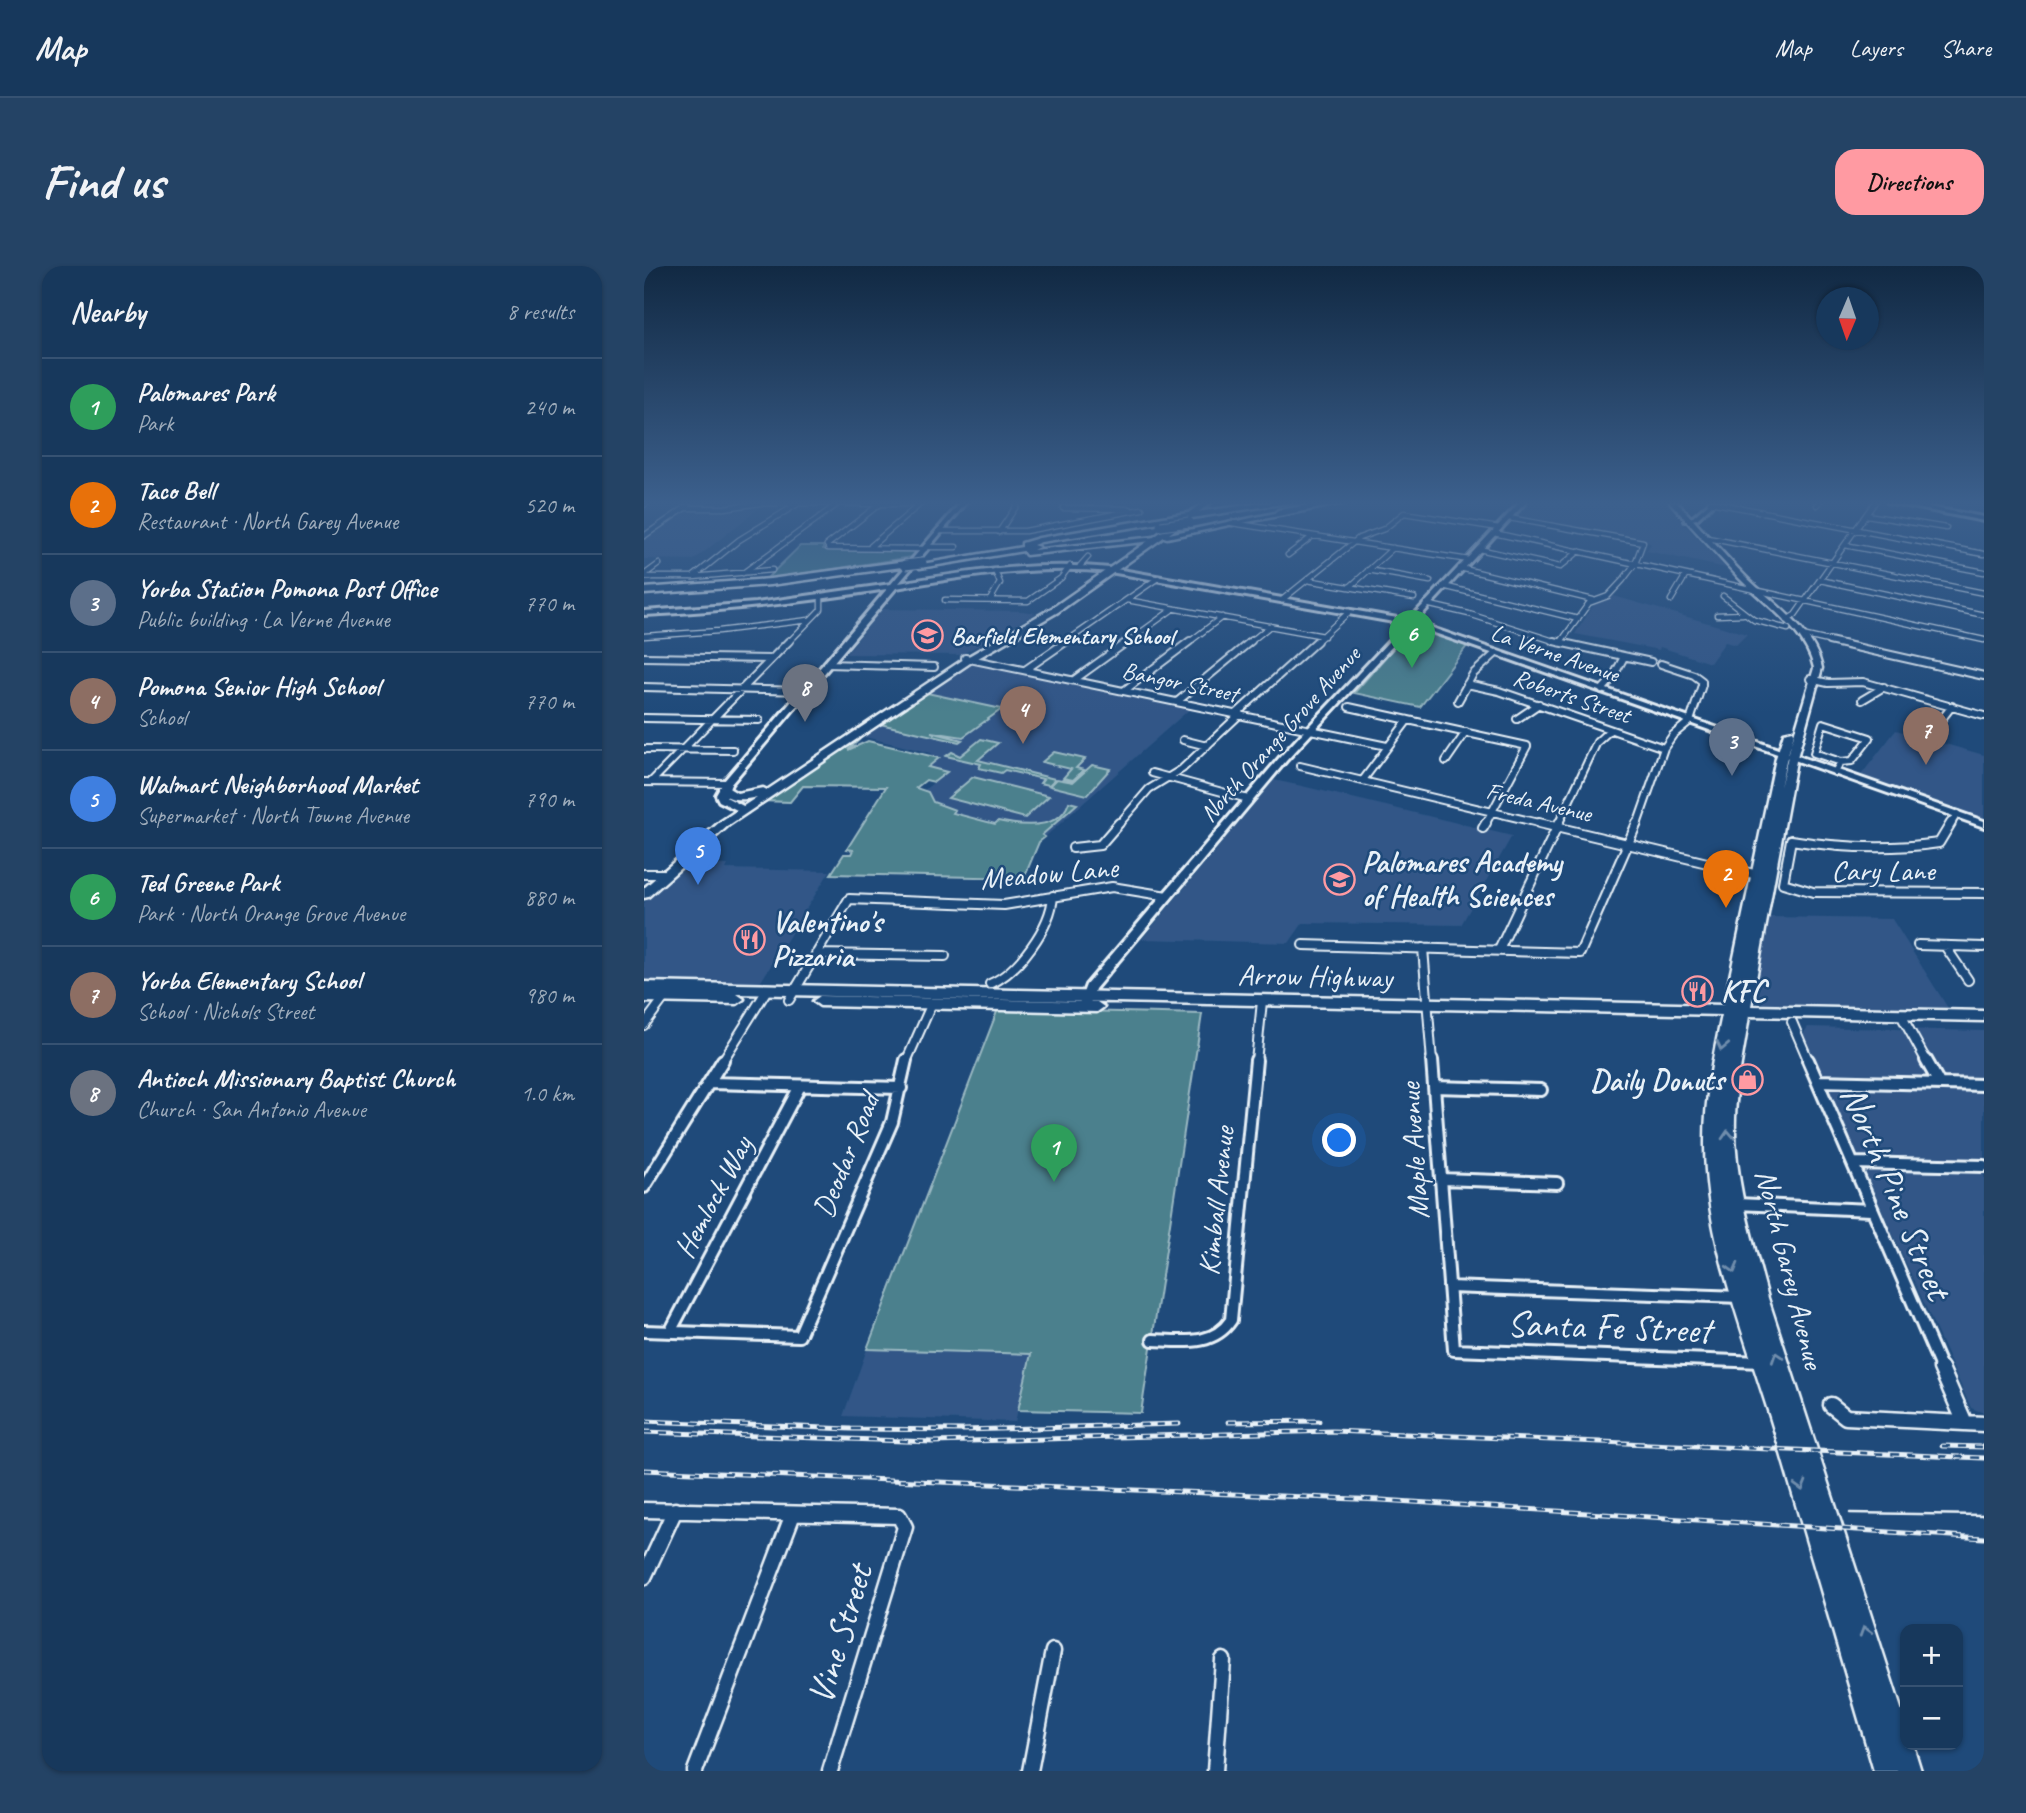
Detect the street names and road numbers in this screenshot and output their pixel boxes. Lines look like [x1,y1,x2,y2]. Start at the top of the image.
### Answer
street label: La Verne Avenue [1487,617,1625,690]
street label: North Orange Grove Avenue [1193,639,1368,828]
street label: Bangor Street [1119,655,1244,710]
street label: Roberts Street [1510,662,1636,731]
street label: Freda Avenue [1483,775,1597,829]
street label: Meadow Lane [979,848,1121,898]
street label: Cary Lane [1831,851,1937,889]
street label: Arrow Highway [1237,956,1395,996]
street label: North Pine Street [1830,1078,1964,1310]
street label: Maple Avenue [1390,1079,1438,1221]
street label: Deodar Road [804,1084,890,1223]
street label: Kimball Avenue [1189,1123,1243,1277]
street label: Hemlock Way [665,1128,762,1264]
street label: North Garey Avenue [1747,1165,1834,1375]
street label: Santa Fe Street [1506,1299,1716,1354]
street label: Vine Street [796,1556,884,1709]

